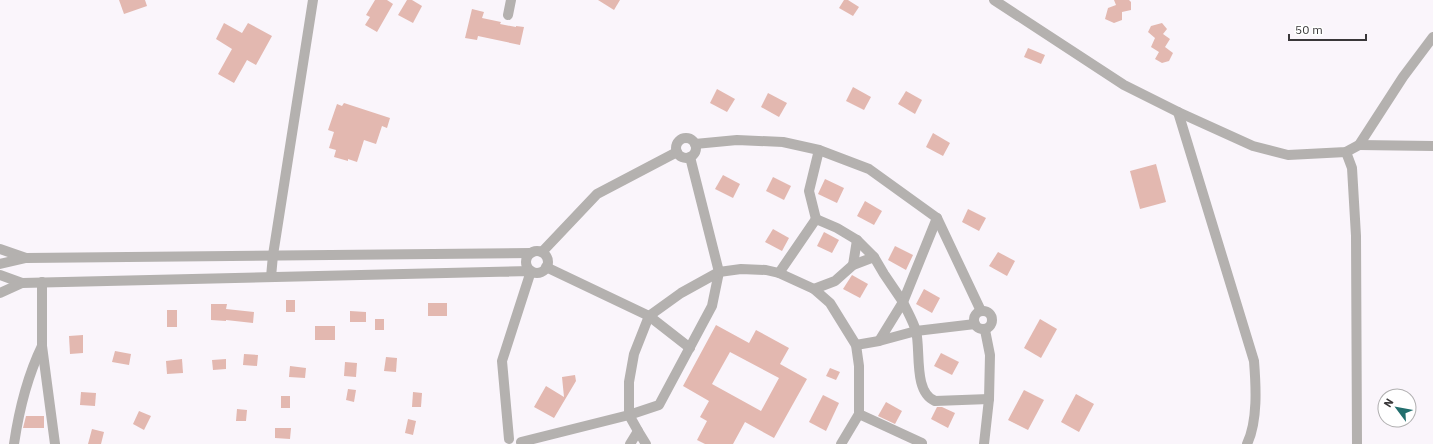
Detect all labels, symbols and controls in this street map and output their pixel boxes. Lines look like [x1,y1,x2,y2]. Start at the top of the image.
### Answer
scale bar [1289,16,1366,42]
text: 50 m [1295,22,1323,37]
north arrow [1377,388,1417,428]
text: N [1380,396,1397,410]

